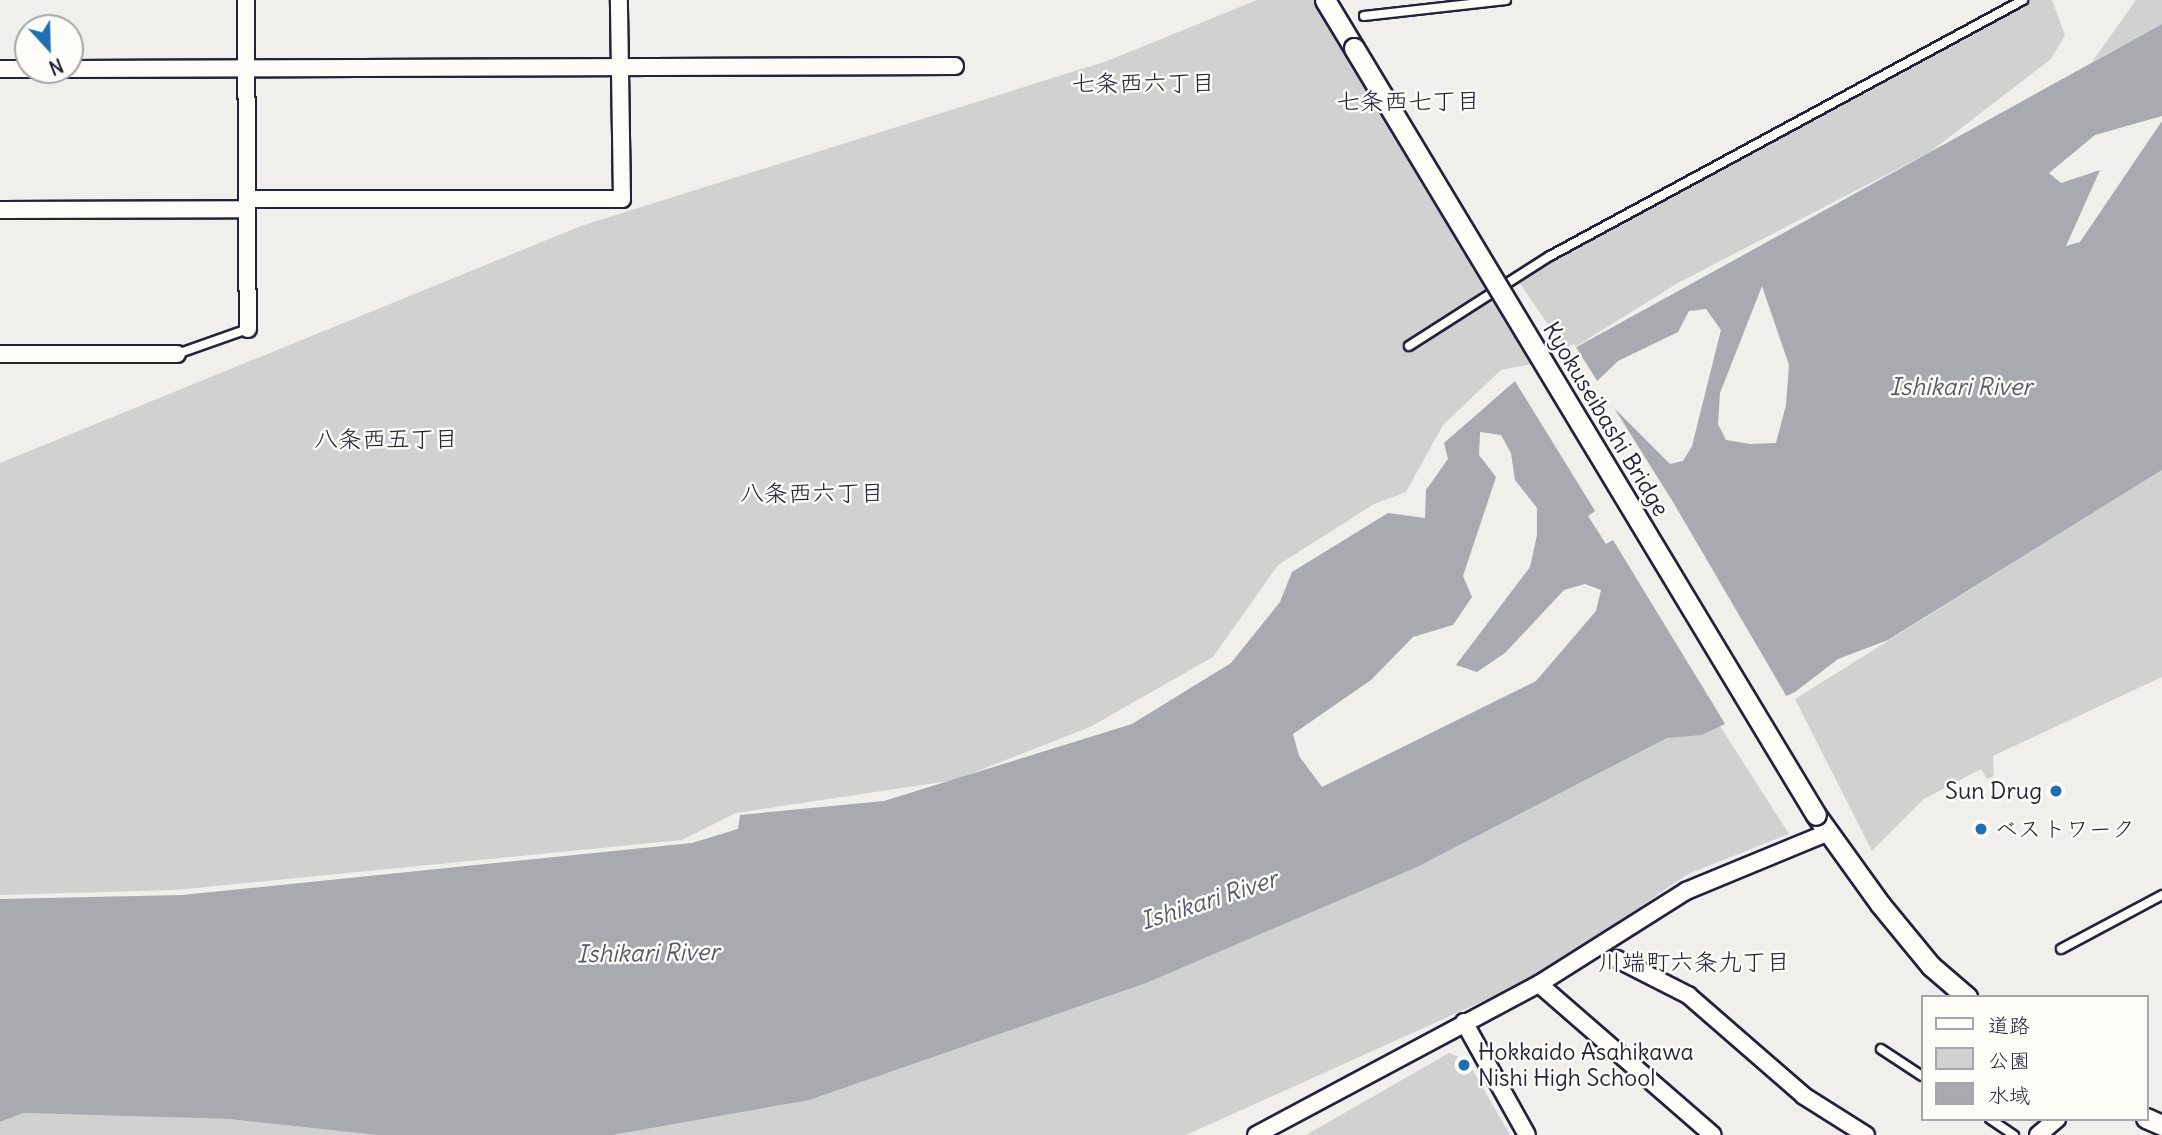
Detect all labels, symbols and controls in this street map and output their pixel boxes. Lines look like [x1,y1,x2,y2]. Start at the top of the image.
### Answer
north arrow [14,14,84,84]
text: N [46,53,67,80]
district label: 七条西六丁目 [1071,69,1215,97]
district label: 七条西七丁目 [1336,87,1480,115]
street label: Kyokuseibashi Bridge [1537,317,1675,521]
water label: Ishikari River [1890,373,2032,401]
district label: 八条西五丁目 [314,425,458,453]
district label: 八条西六丁目 [740,479,884,507]
place label: Sun Drug [1945,777,2042,805]
marker: Sun Drug [2048,783,2064,799]
place label: ベストワーク [1995,815,2133,843]
marker: ベストワーク [1973,821,1989,837]
water label: Ishikari River [1137,864,1281,936]
water label: Ishikari River [577,937,719,969]
district label: 川端町六条九丁目 [1598,948,1790,976]
legend [1920,995,2148,1121]
text: 道路 [1988,1012,2030,1039]
place label: Hokkaido Asahikawa Nishi High School [1478,1038,1694,1092]
text: 公園 [1988,1047,2030,1074]
marker: Hokkaido Asahikawa Nishi High School [1456,1057,1472,1073]
text: 水域 [1988,1082,2030,1109]

